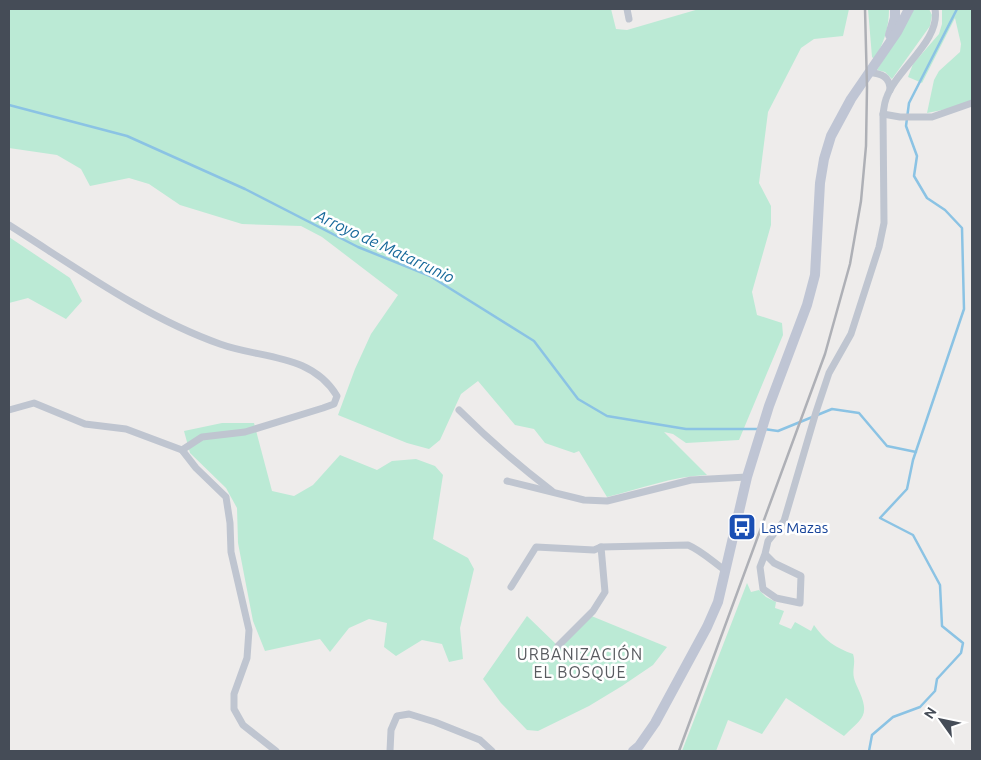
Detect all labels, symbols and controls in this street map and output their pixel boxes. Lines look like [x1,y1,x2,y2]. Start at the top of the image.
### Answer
water label: Arroyo de Matarrunio [312,205,458,286]
bus stop icon: Las Mazas [727,512,757,542]
place label: Las Mazas [761,519,828,536]
district label: URBANIZACIÓN EL BOSQUE [517,644,643,681]
north arrow [916,695,966,745]
text: N [921,704,940,722]

